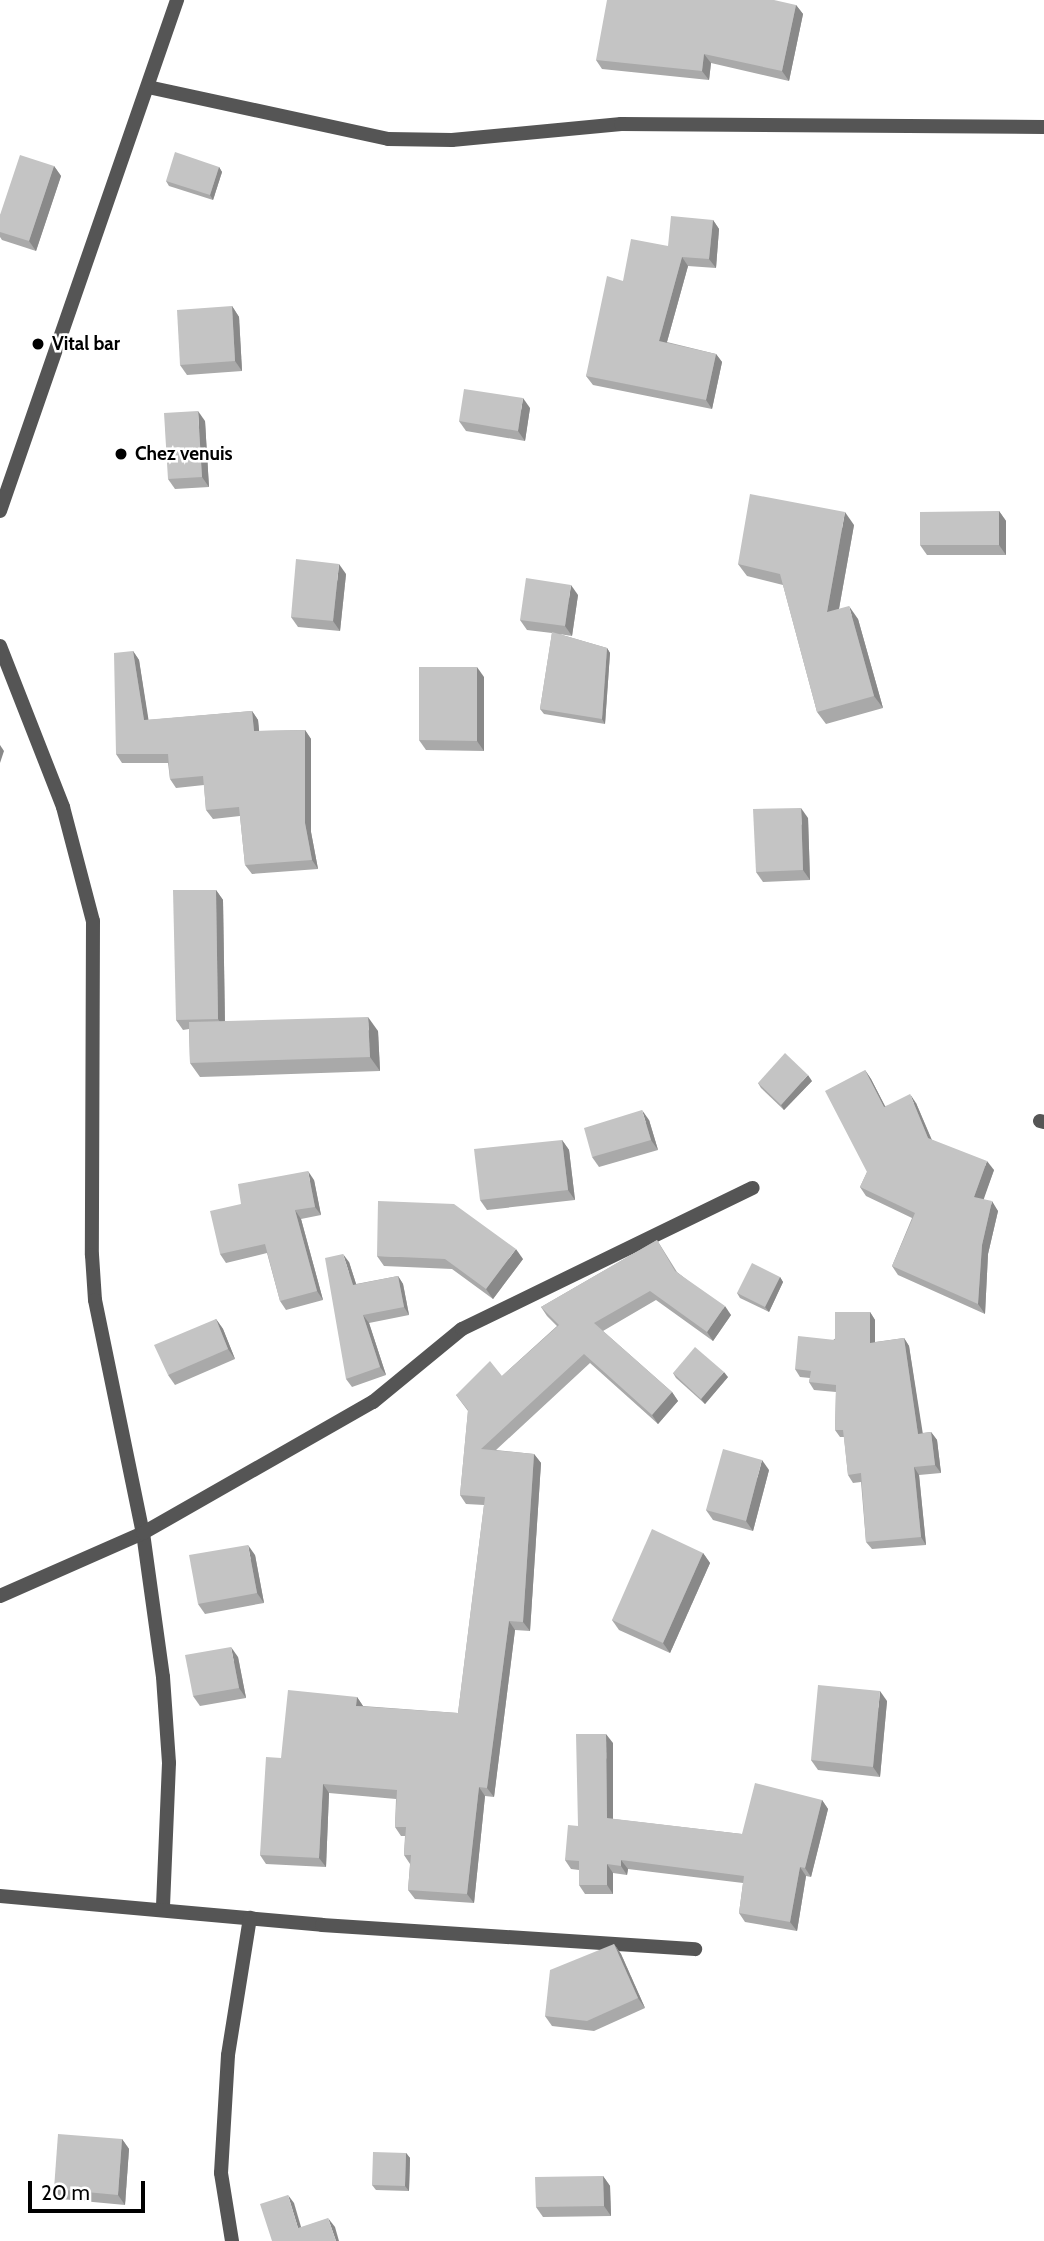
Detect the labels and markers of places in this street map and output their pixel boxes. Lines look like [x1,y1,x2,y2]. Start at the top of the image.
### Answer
place label: Vital bar [52,333,120,355]
marker: Vital bar [30,336,46,352]
place label: Chez venuis [135,443,233,465]
marker: Chez venuis [113,446,129,462]

